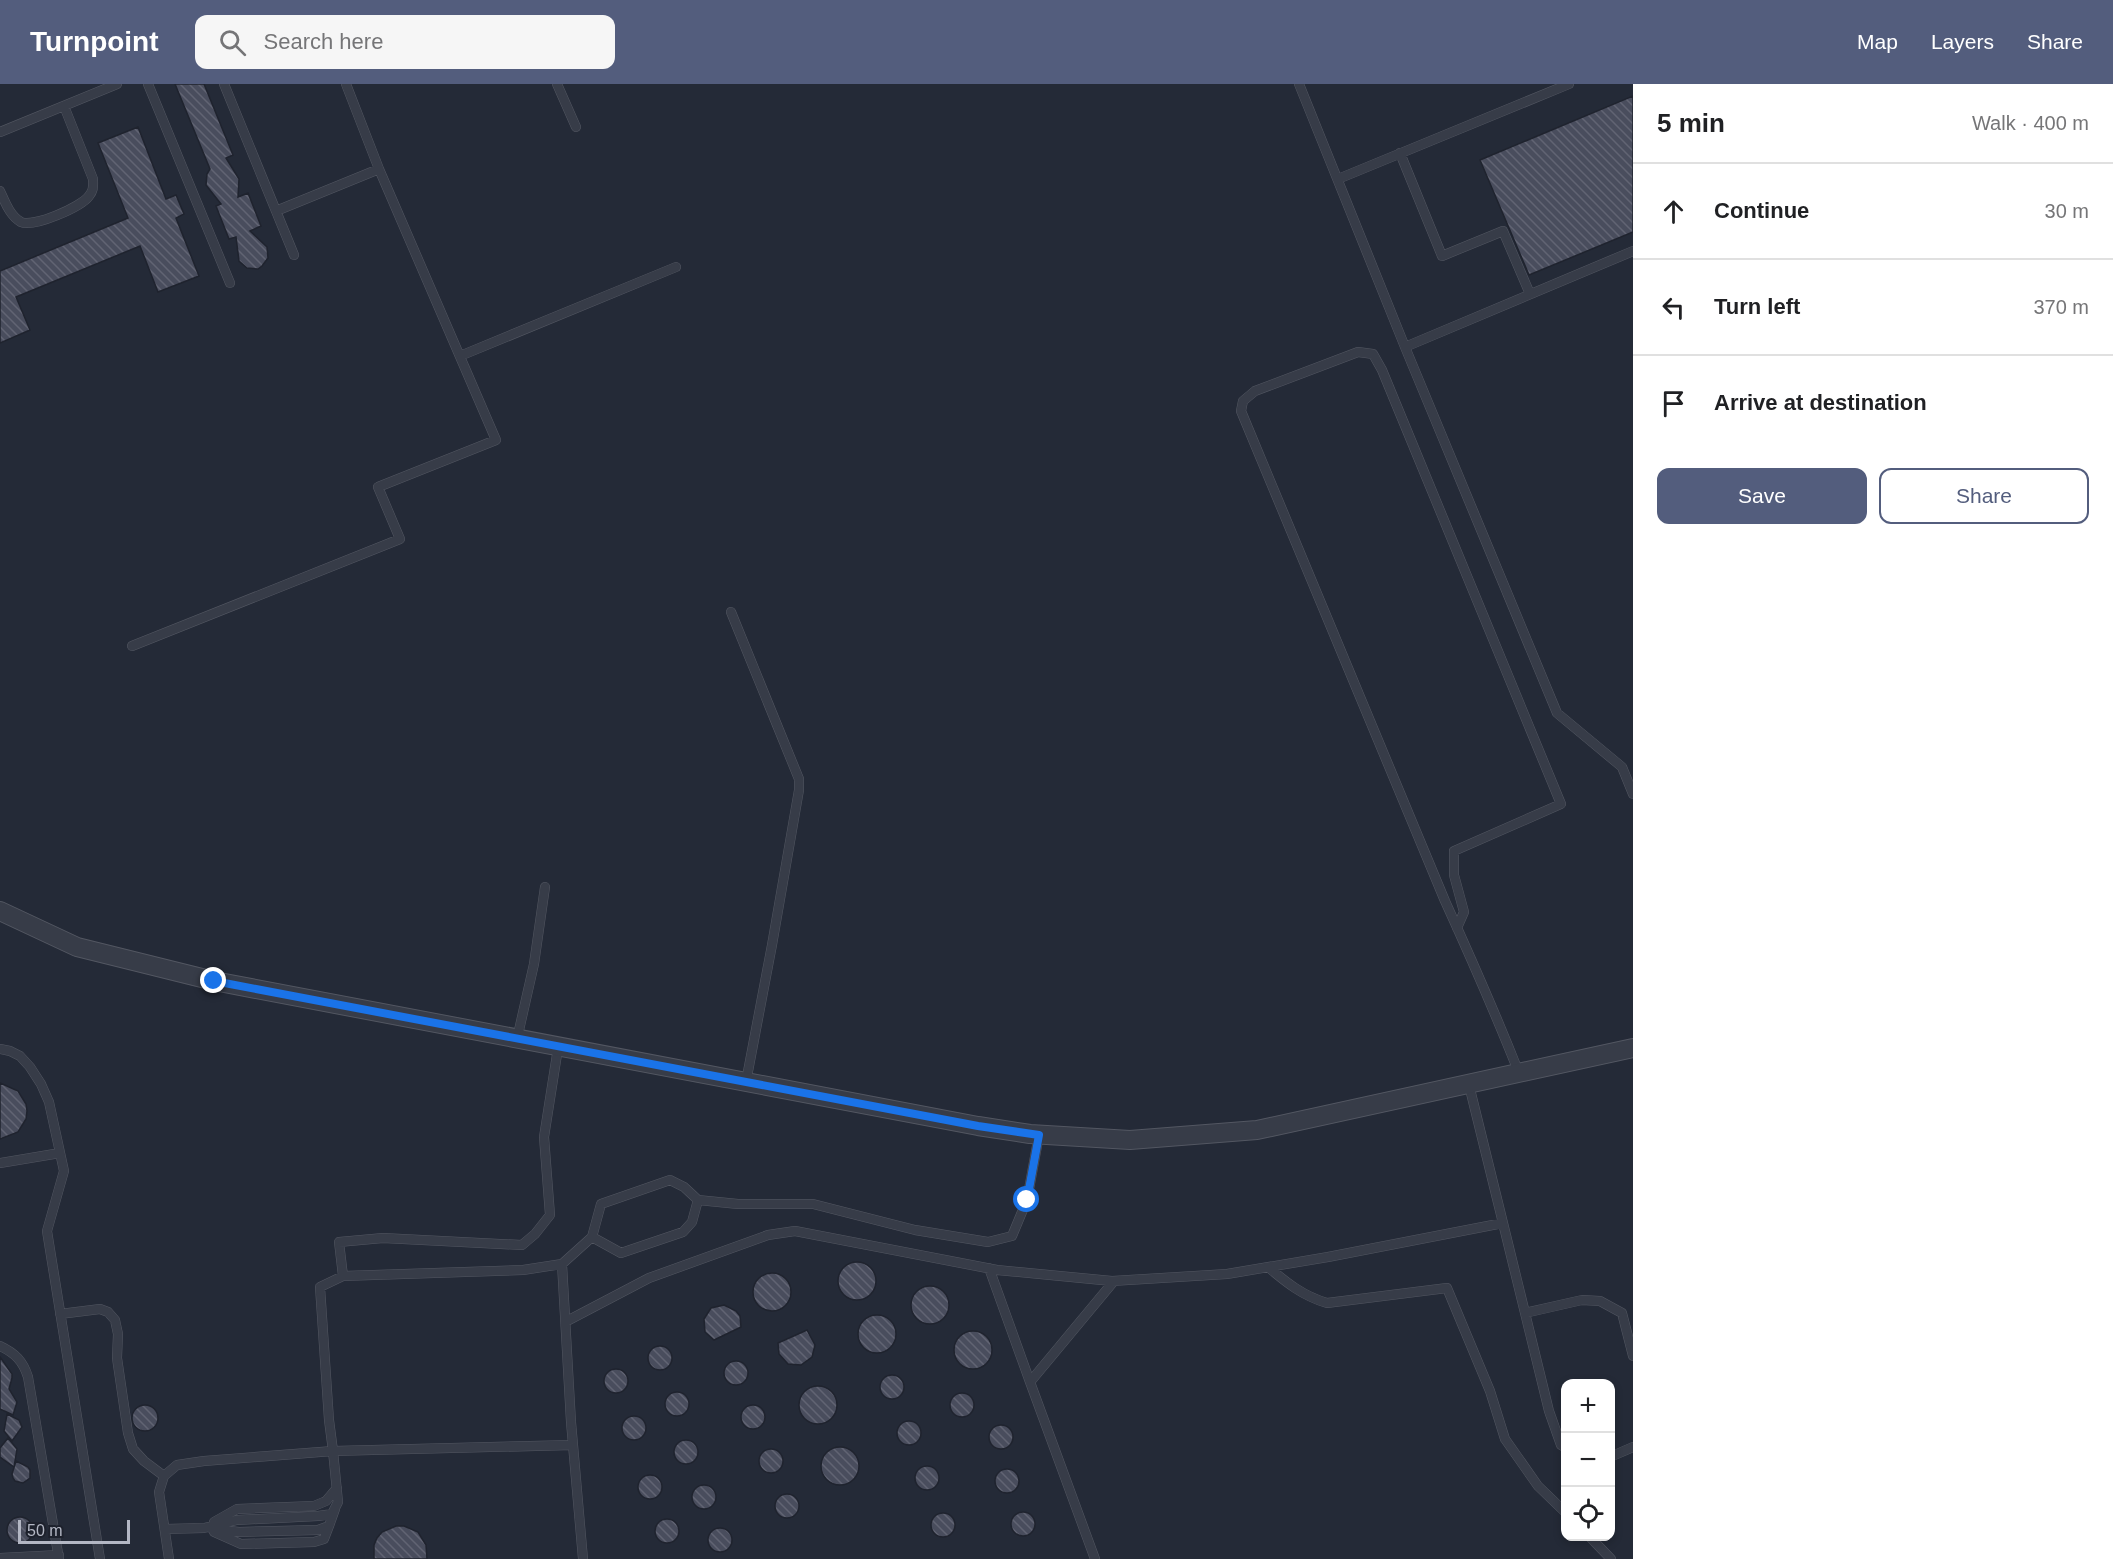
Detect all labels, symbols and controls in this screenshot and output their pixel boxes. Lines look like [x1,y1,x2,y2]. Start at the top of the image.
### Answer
search box [195,15,615,69]
text: Turnpoint [30,26,159,57]
icon: search [216,26,249,59]
text: Search here [264,29,383,54]
text: Map [1857,30,1898,53]
text: Layers [1931,30,1994,53]
text: Share [2027,30,2083,53]
text: 5 min [1657,108,1725,138]
text: Walk · 400 m [1972,112,2089,134]
icon: ahead [1657,195,1690,228]
text: Continue [1714,198,1809,223]
text: 30 m [2045,200,2089,222]
icon: left [1657,291,1690,324]
text: Turn left [1714,294,1800,319]
text: 370 m [2033,296,2089,318]
icon: arrive [1657,387,1690,420]
text: Arrive at destination [1714,390,1927,415]
button: Save [1657,468,1867,524]
button: Share [1879,468,2089,524]
route end [200,967,226,993]
route start [1013,1186,1039,1212]
map controls [1561,1379,1615,1541]
button: + [1561,1379,1615,1433]
button: − [1561,1433,1615,1487]
button: locate [1561,1487,1615,1541]
scale bar [18,1517,130,1544]
text: 50 m [27,1522,63,1539]

